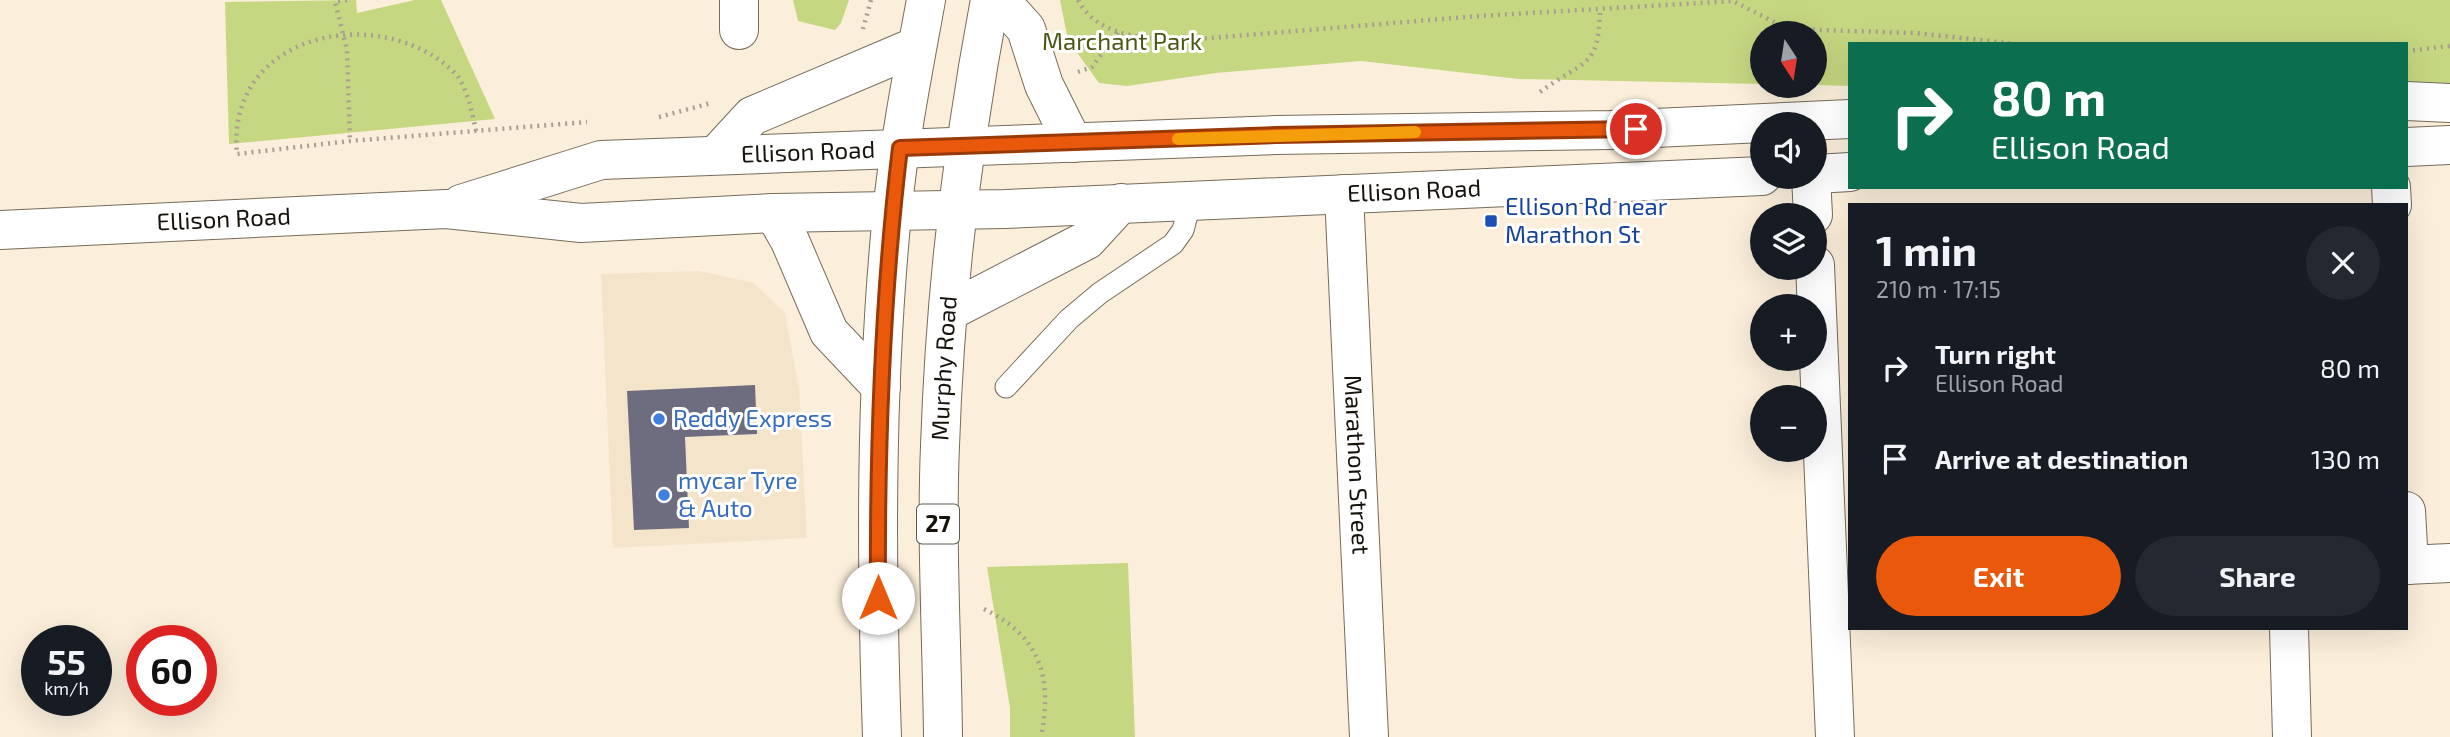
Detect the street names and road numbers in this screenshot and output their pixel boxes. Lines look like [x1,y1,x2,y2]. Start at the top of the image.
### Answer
street label: Ellison Road [740,134,876,168]
street label: Ellison Road [1346,172,1482,207]
street label: Ellison Road [156,200,291,236]
street label: Murphy Road [924,294,962,441]
street label: Marathon Street [1339,374,1377,555]
road number: 27 [917,504,959,544]

